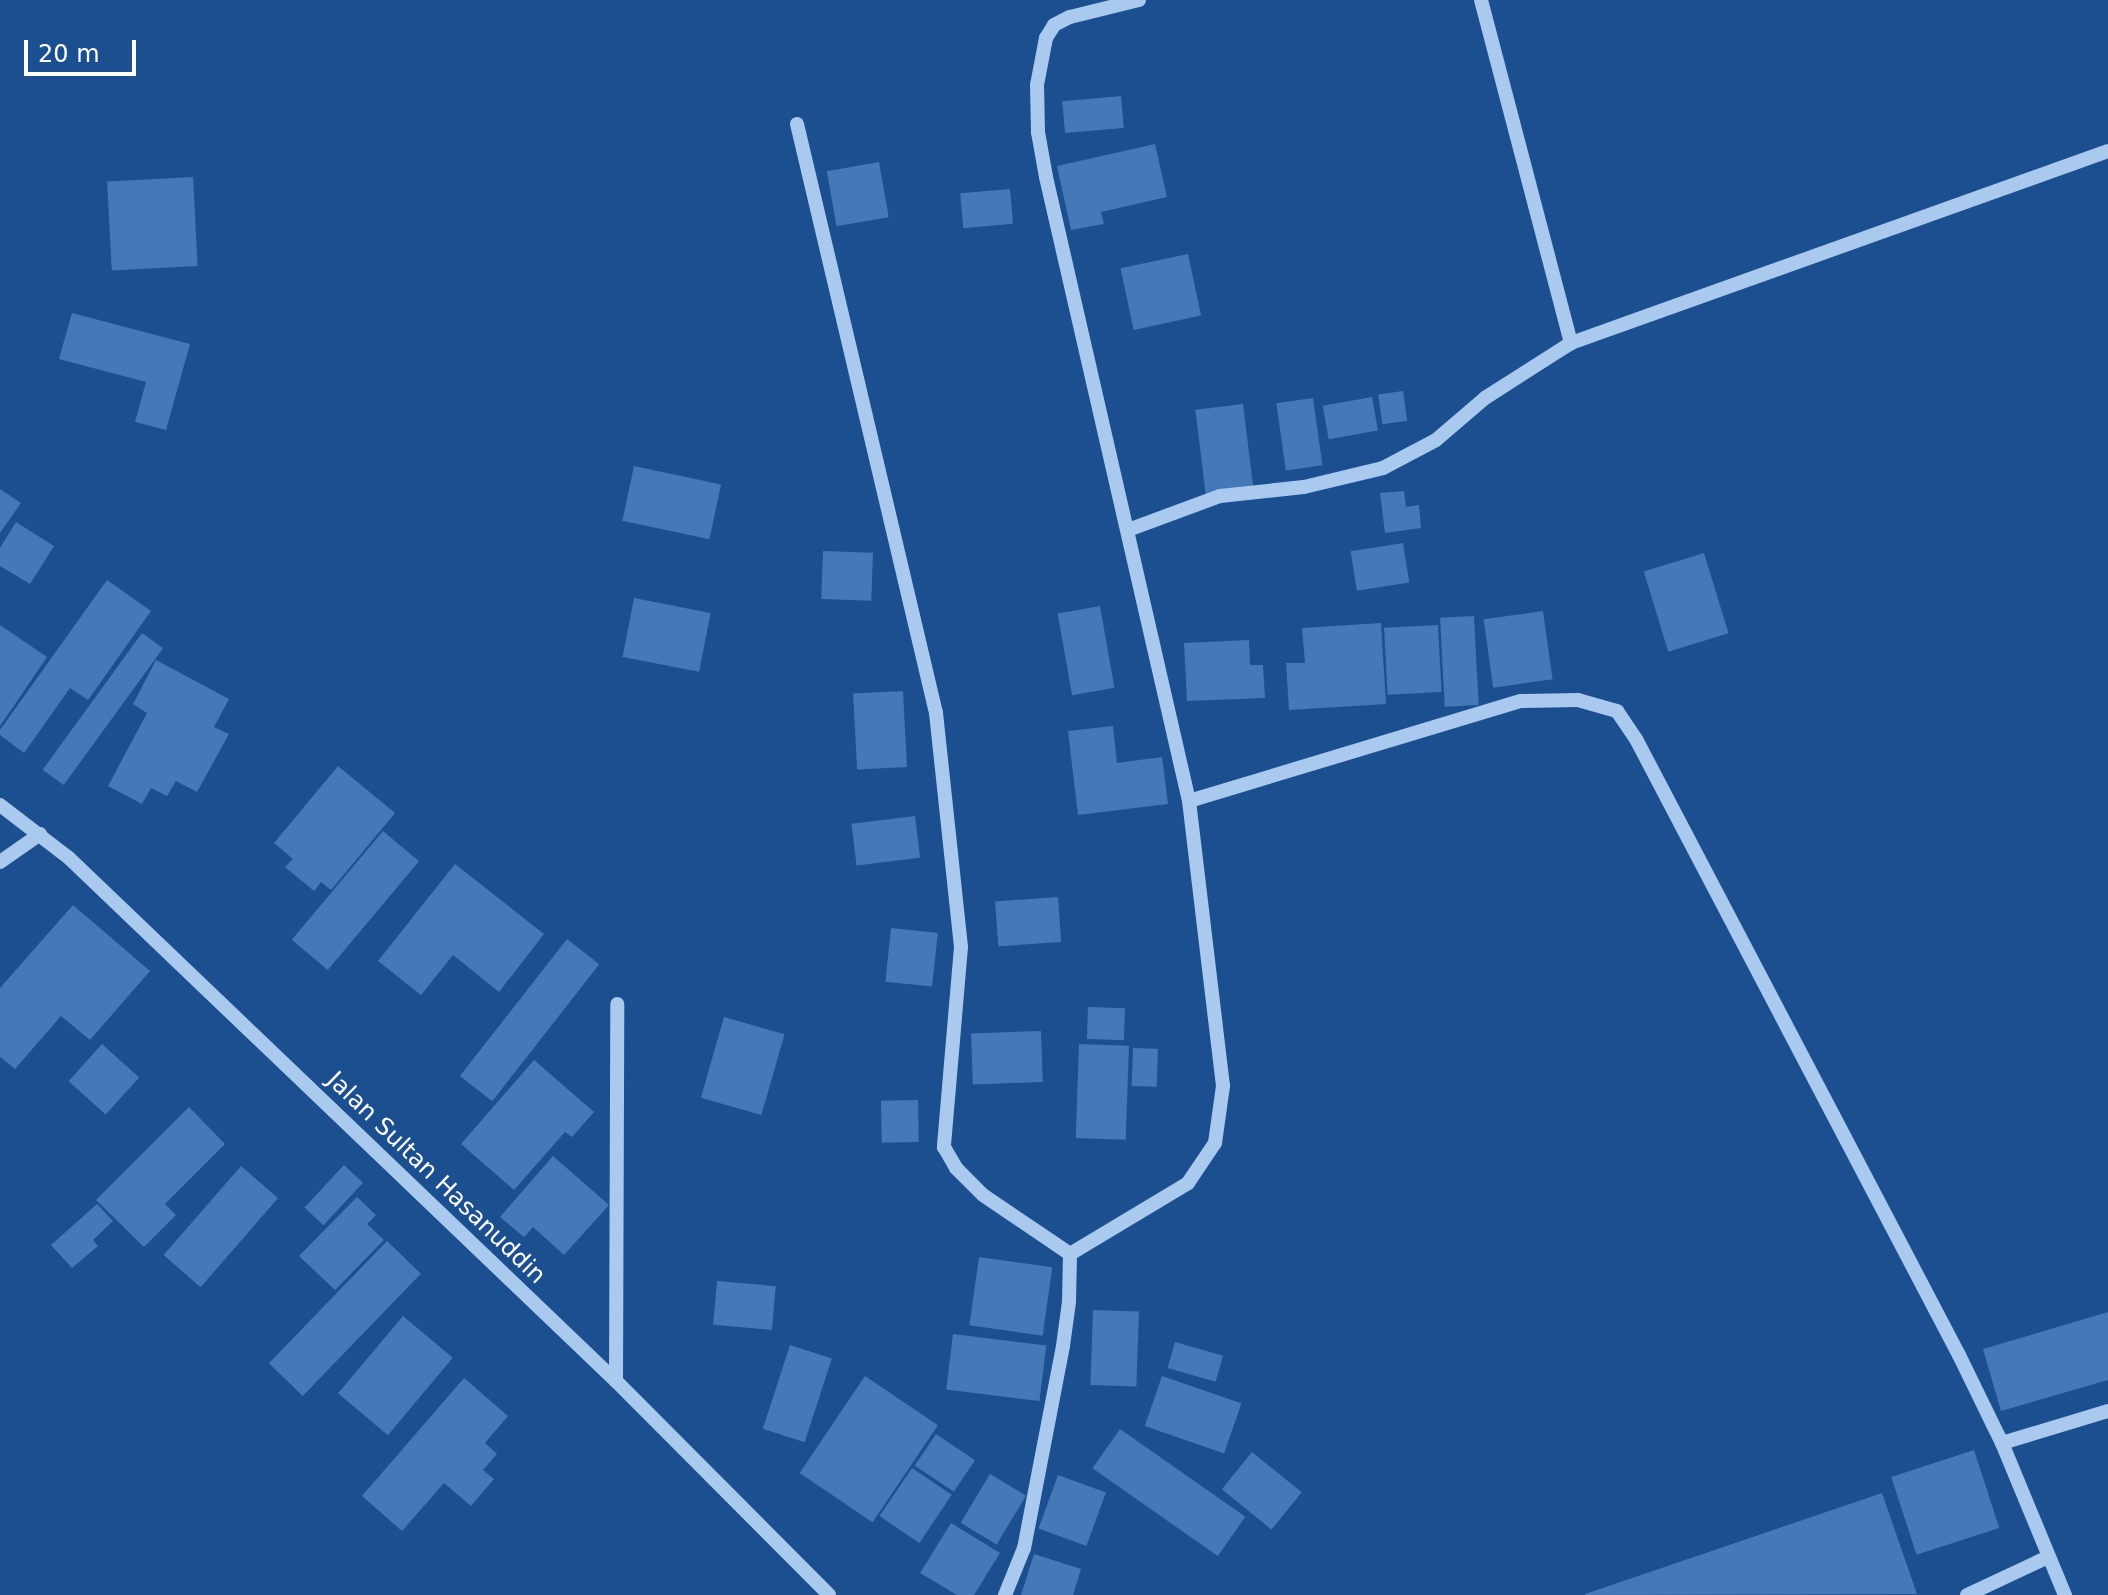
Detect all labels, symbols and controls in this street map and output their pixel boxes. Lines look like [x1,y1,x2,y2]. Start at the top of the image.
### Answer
scale bar [28,24,140,74]
text: 20 m [38,40,100,68]
street label: Jalan Sultan Hasanuddin [321,1066,551,1290]

